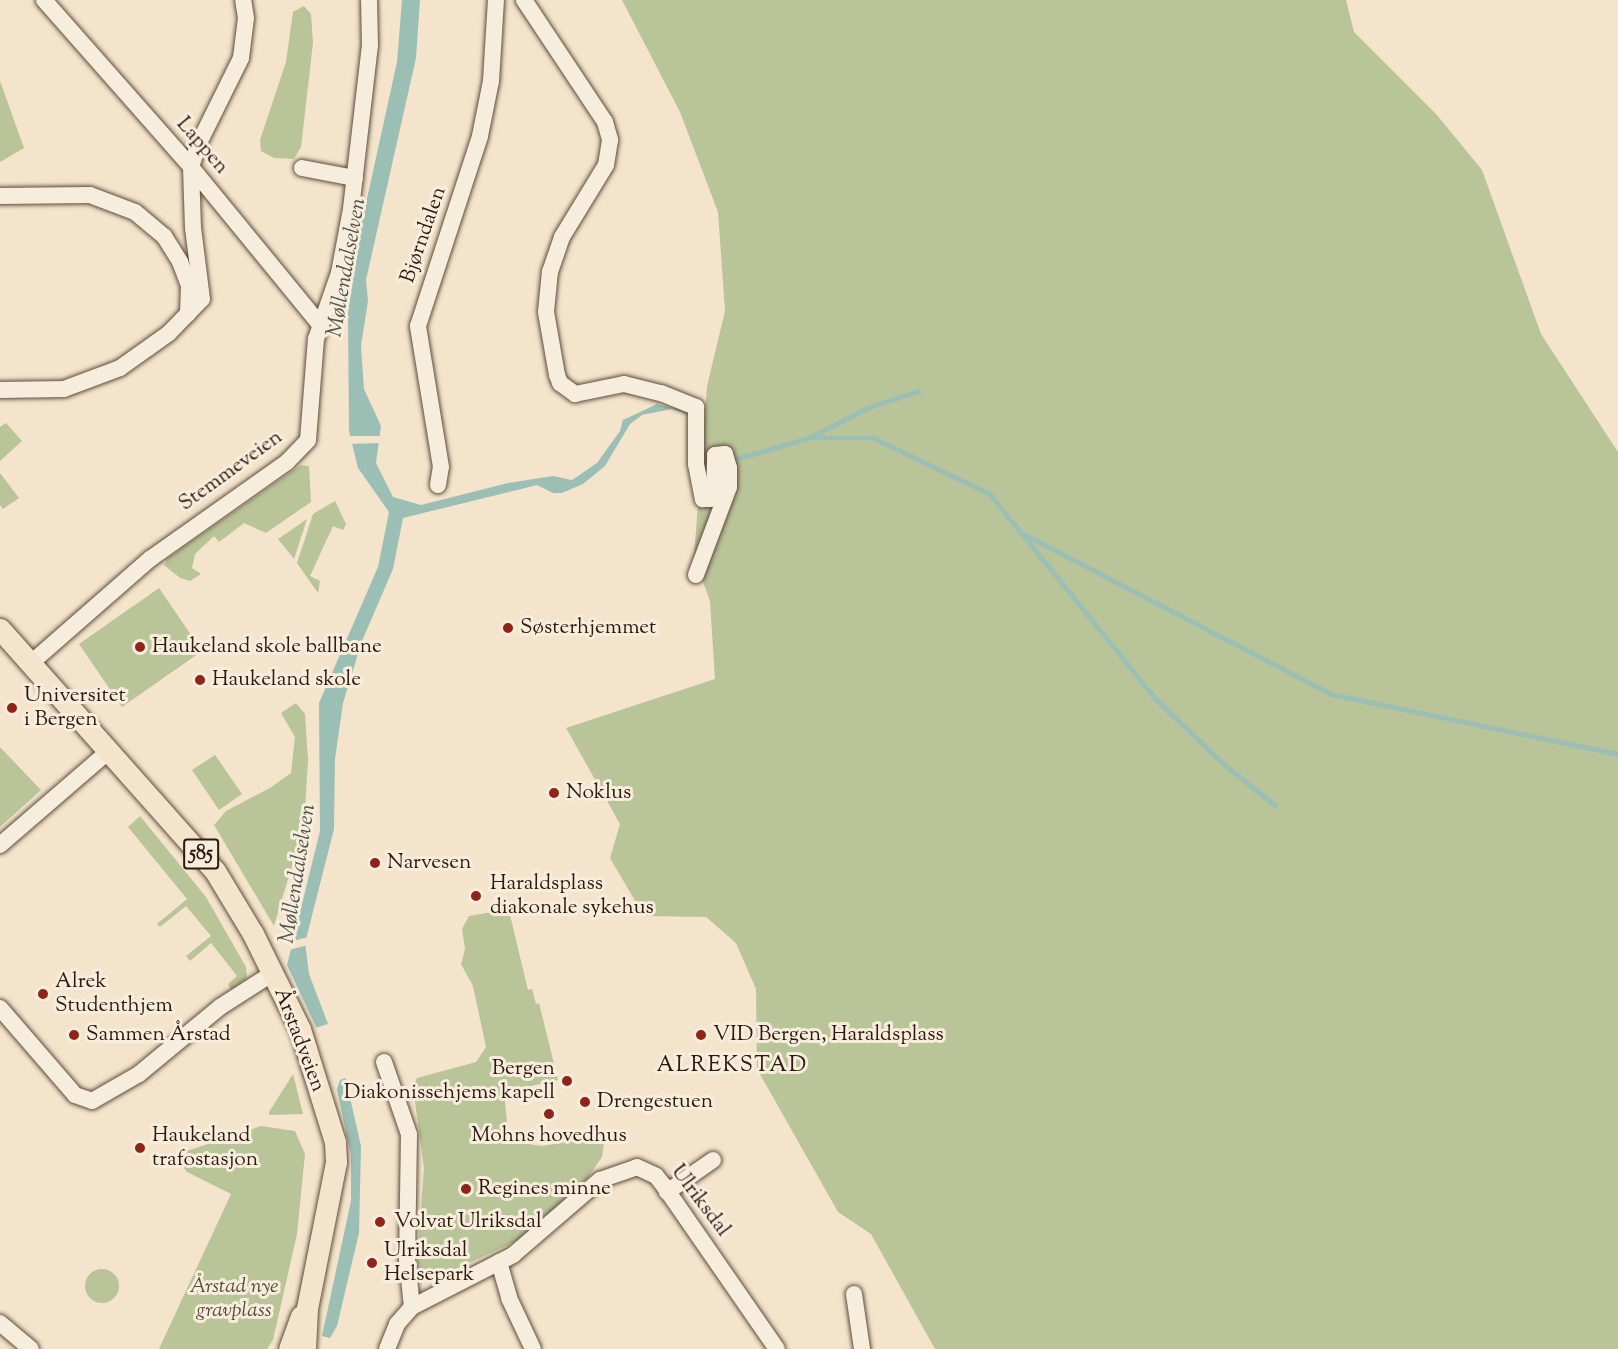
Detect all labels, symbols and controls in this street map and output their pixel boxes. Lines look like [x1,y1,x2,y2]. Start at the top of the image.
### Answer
street label: Lappen [170,112,234,180]
street label: Bjørndalen [396,184,452,286]
water label: Møllendalselven [323,196,373,340]
street label: Stemmeveien [174,425,288,517]
place label: Søsterhjemmet [520,615,656,641]
marker: Søsterhjemmet [501,621,515,635]
place label: Haukeland skole ballbane [152,634,382,660]
marker: Haukeland skole ballbane [133,640,147,654]
place label: Haukeland skole [212,667,361,693]
marker: Haukeland skole [193,673,207,687]
place label: Universitet i Bergen [24,683,126,733]
marker: Universitet i Bergen [5,701,19,715]
place label: Noklus [566,780,631,806]
marker: Noklus [547,786,561,800]
water label: Møllendalselven [275,802,323,946]
road number: 585 [183,837,219,871]
place label: Narvesen [387,850,472,876]
marker: Narvesen [368,856,382,870]
place label: Haraldsplass diakonale sykehus [490,871,654,921]
marker: Haraldsplass diakonale sykehus [467,887,485,905]
place label: Alrek Studenthjem [55,969,173,1019]
street label: Årstadveien [268,985,330,1095]
marker: Alrek Studenthjem [36,987,50,1001]
place label: Sammen Årstad [86,1022,231,1048]
place label: VID Bergen, Haraldsplass [713,1022,944,1048]
marker: Sammen Årstad [67,1028,81,1042]
marker: VID Bergen, Haraldsplass [694,1028,708,1042]
district label: ALREKSTAD [656,1054,808,1080]
place label: Bergen Diakonissehjems kapell [344,1056,555,1106]
marker: Bergen Diakonissehjems kapell [560,1074,574,1088]
place label: Drengestuen [597,1089,713,1115]
marker: Drengestuen [578,1095,592,1109]
marker: Mohns hovedhus [542,1107,556,1121]
place label: Haukeland trafostasjon [152,1123,258,1173]
place label: Mohns hovedhus [471,1123,627,1149]
marker: Haukeland trafostasjon [133,1141,147,1155]
street label: Ulriksdal [665,1160,735,1242]
place label: Regines minne [478,1176,611,1202]
marker: Regines minne [459,1182,473,1196]
place label: Volvat Ulriksdal [394,1209,542,1235]
marker: Volvat Ulriksdal [371,1213,389,1231]
place label: Ulriksdal Helsepark [384,1238,474,1288]
marker: Ulriksdal Helsepark [365,1256,379,1270]
park label: Årstad nye gravplass [190,1274,278,1324]

